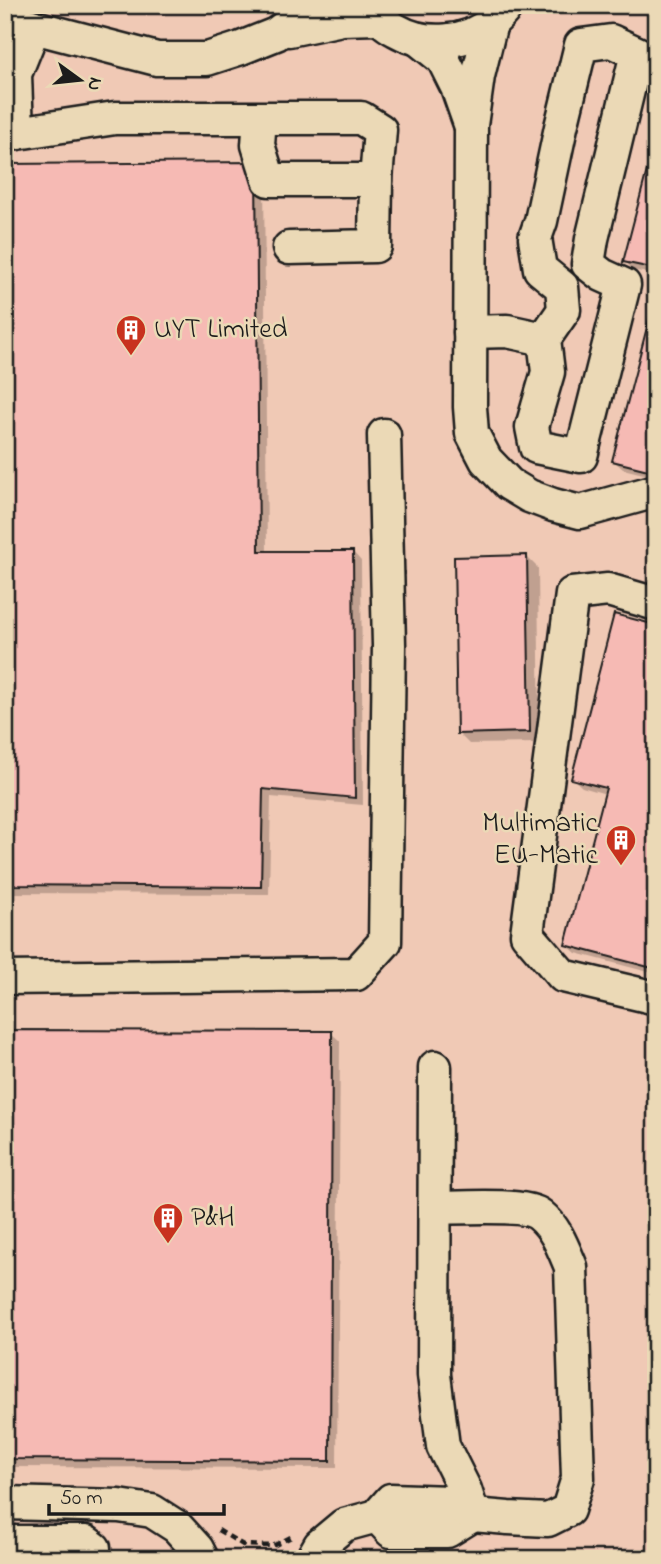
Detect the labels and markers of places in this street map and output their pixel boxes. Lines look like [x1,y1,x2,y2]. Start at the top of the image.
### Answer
place label: UYT Limited [154,310,288,351]
building icon: UYT Limited [114,313,148,357]
place label: Multimatic EU-Matic [482,804,599,877]
building icon: Multimatic EU-Matic [604,823,638,867]
place label: P&H [191,1198,235,1239]
building icon: P&H [151,1201,185,1245]

